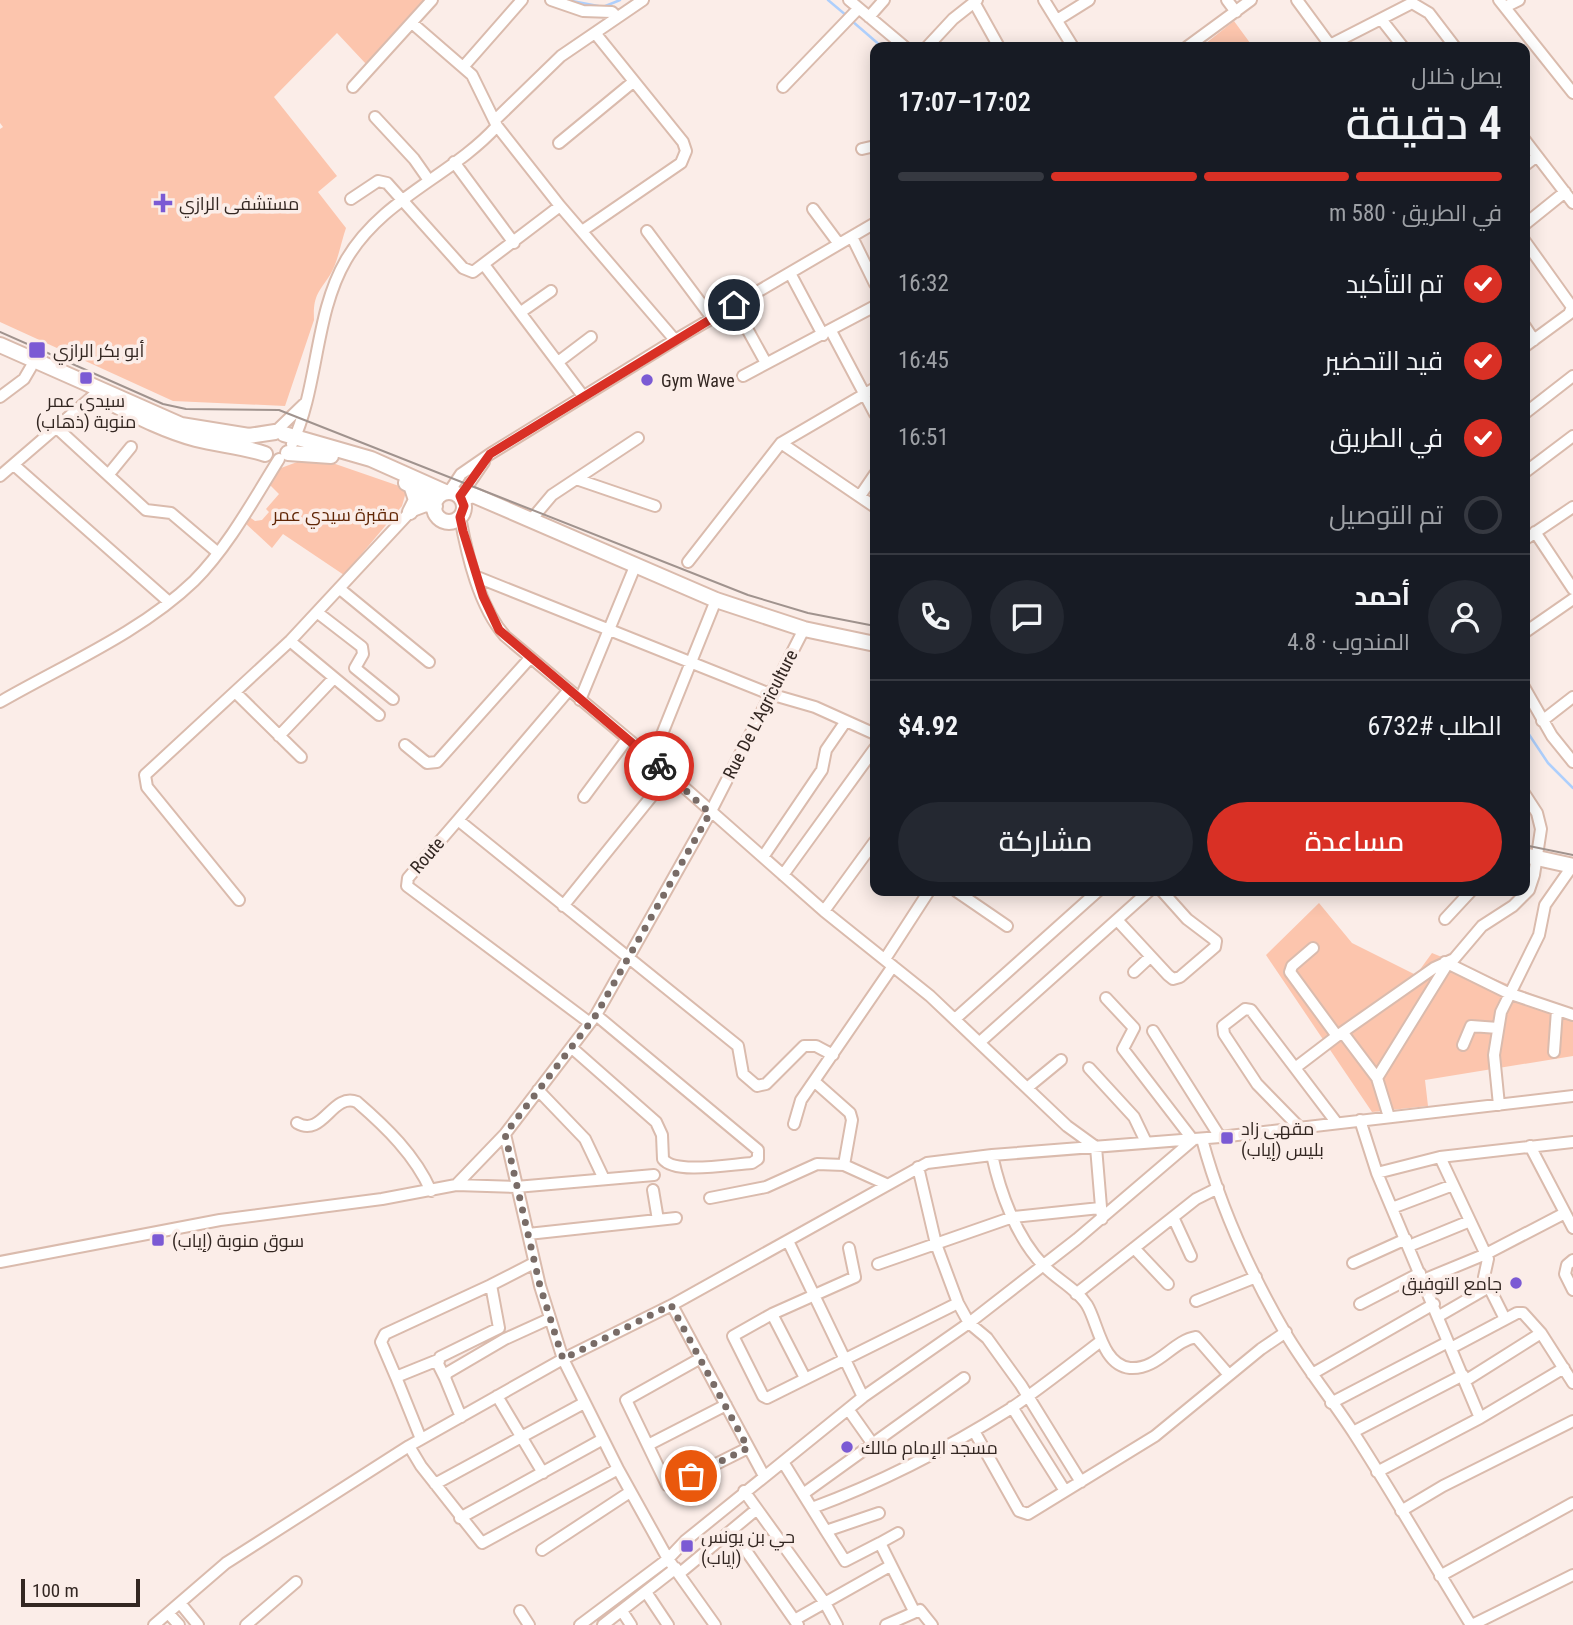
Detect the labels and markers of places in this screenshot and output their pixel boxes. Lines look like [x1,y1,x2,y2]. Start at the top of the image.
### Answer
marker: مستشفى الرازي [153,193,173,213]
place label: مستشفى الرازي [179,193,299,218]
pin [704,275,764,335]
marker: أبو بكر الرازي [27,340,47,360]
place label: أبو بكر الرازي [53,340,144,365]
marker: سيدي عمر منوبة (ذهاب) [78,370,94,386]
place label: Gym Wave [661,370,735,391]
marker: Gym Wave [639,372,655,388]
place label: سيدي عمر منوبة (ذهاب) [36,390,136,433]
place label: مقهى زاد بليس (إياب) [1241,1118,1324,1161]
marker: مقهى زاد بليس (إياب) [1219,1130,1235,1146]
place label: سوق منوبة (إياب) [172,1230,304,1253]
marker: سوق منوبة (إياب) [150,1232,166,1248]
place label: جامع التوفيق [1402,1273,1502,1296]
marker: جامع التوفيق [1508,1275,1524,1291]
place label: مسجد الإمام مالك [861,1437,998,1460]
marker: مسجد الإمام مالك [839,1439,855,1455]
pin [661,1446,721,1506]
place label: حي بن يونس (إياب) [701,1526,795,1569]
marker: حي بن يونس (إياب) [679,1538,695,1554]

